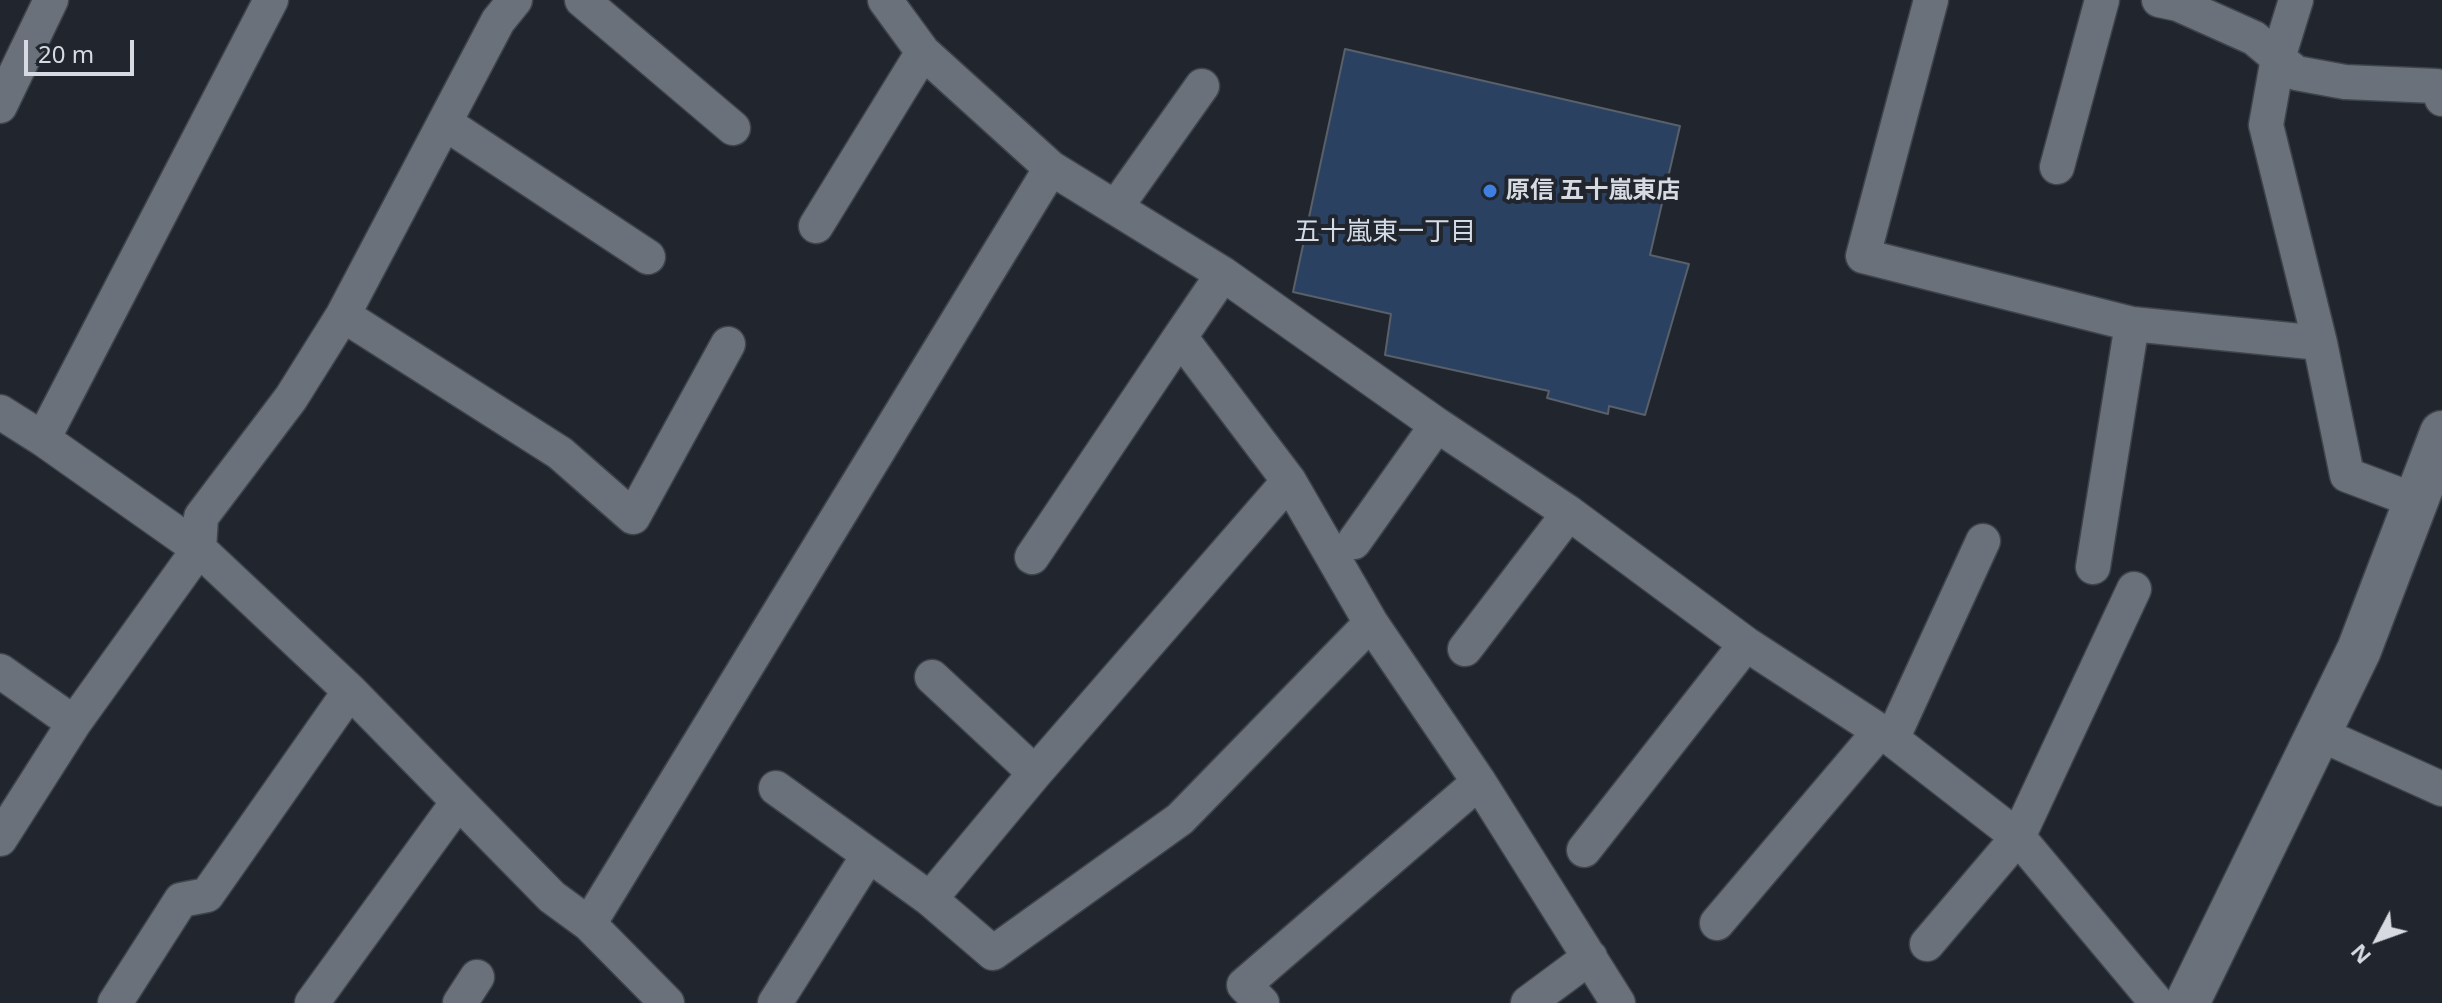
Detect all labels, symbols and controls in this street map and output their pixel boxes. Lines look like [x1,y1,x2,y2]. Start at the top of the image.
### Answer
scale bar [28,24,138,74]
text: 20 m [38,37,94,70]
place label: 原信 五十嵐東店 [1506,177,1680,205]
marker: 原信 五十嵐東店 [1481,182,1499,200]
district label: 五十嵐東一丁目 [1294,217,1476,249]
north arrow [2338,899,2418,979]
text: N [2343,938,2377,971]

